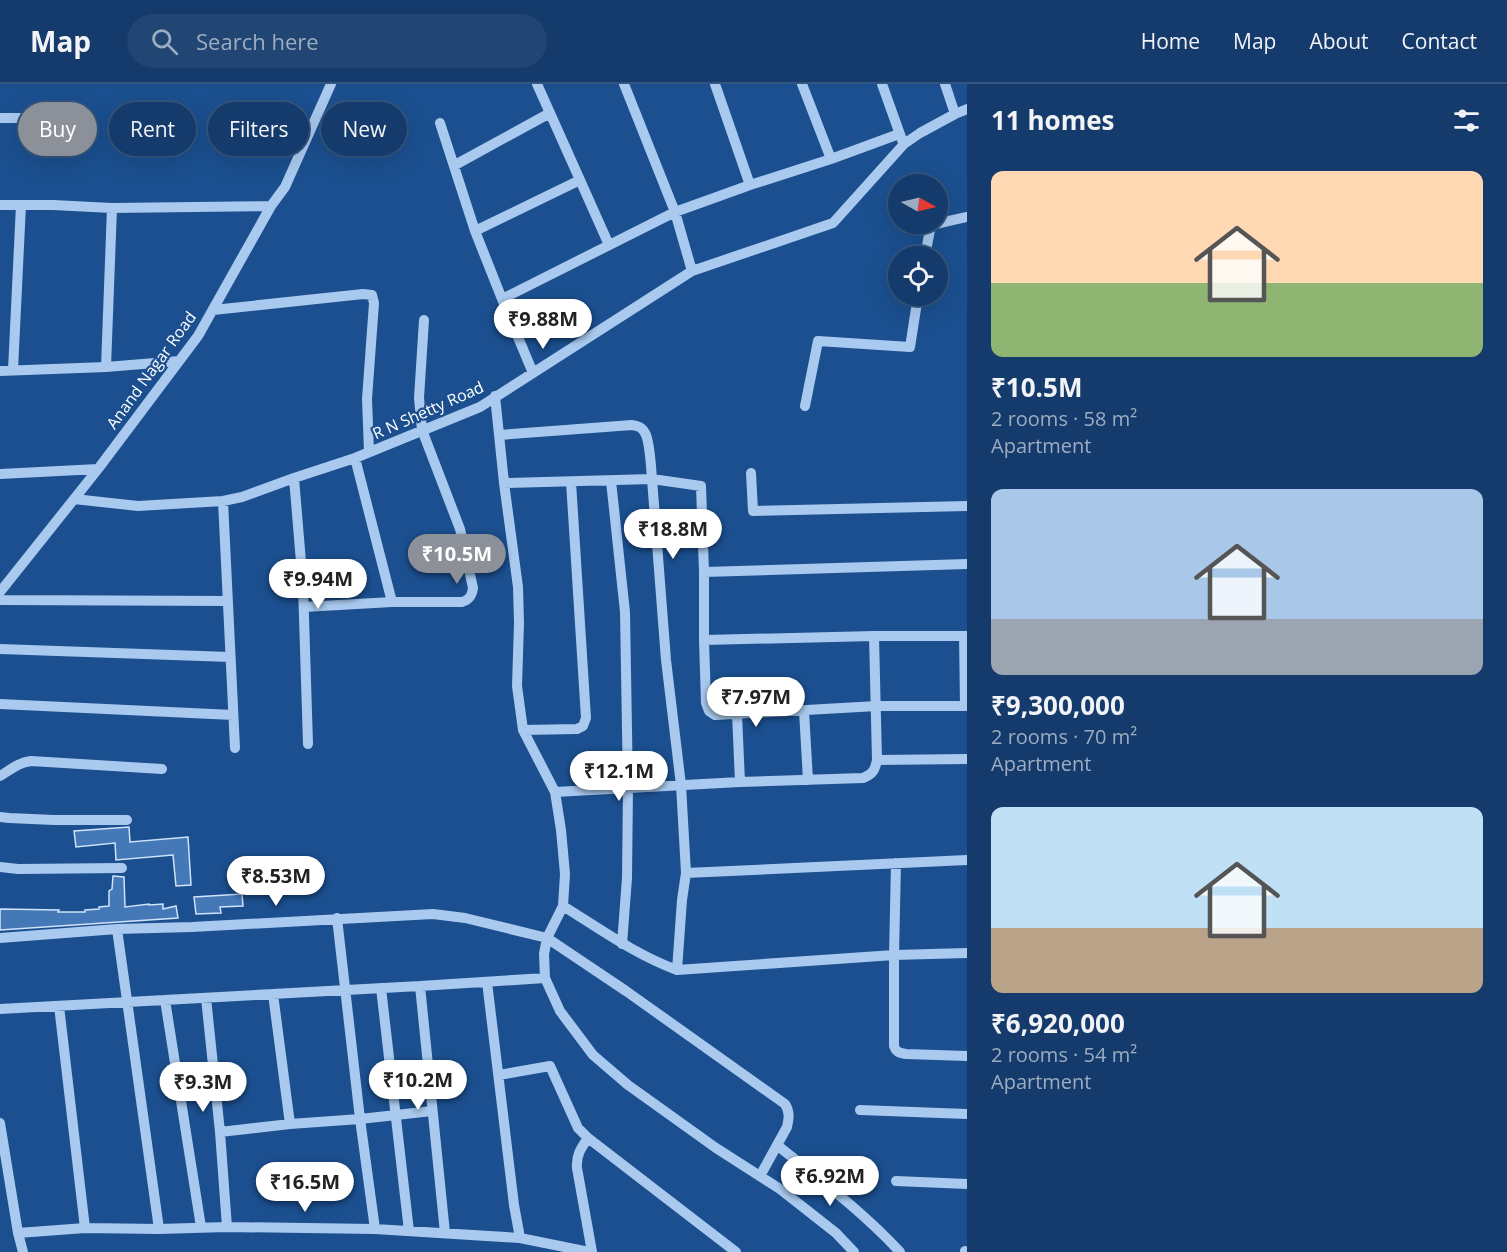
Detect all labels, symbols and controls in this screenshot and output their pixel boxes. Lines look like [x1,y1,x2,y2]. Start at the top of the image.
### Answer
search box [127,14,547,68]
text: Map [30,22,91,60]
icon: search [148,25,181,58]
text: Search here [196,26,319,56]
text: Home [1141,27,1200,55]
text: Map [1233,27,1276,55]
text: About [1309,27,1369,55]
text: Contact [1402,27,1477,55]
chip: Buy [18,102,97,156]
chip: Rent [109,102,196,156]
chip: Filters [208,102,309,156]
chip: New [321,102,407,156]
text: 11 homes [991,102,1115,138]
icon: filters [1450,104,1483,137]
north arrow [888,174,948,234]
map controls [888,174,948,306]
icon: home [1183,210,1291,318]
button: locate [888,246,948,306]
pin: ₹9.88M [494,299,592,350]
text: ₹9.88M [508,305,578,332]
street label: Anand Nagar Road [101,307,201,433]
text: ₹10.5M [991,369,1082,405]
street label: R N Shetty Road [369,376,487,444]
text: 2 rooms · 58 m² [991,405,1137,432]
text: Apartment [991,432,1091,459]
pin: ₹18.8M [624,509,722,560]
text: ₹18.8M [638,515,708,542]
icon: home [1183,528,1291,636]
pin: ₹10.5M [408,534,506,585]
text: ₹10.5M [422,540,492,567]
pin: ₹9.94M [269,559,367,610]
text: ₹9.94M [283,565,353,592]
pin: ₹7.97M [707,677,805,728]
text: ₹7.97M [721,683,791,710]
text: ₹9,300,000 [991,687,1125,723]
text: 2 rooms · 70 m² [991,723,1137,750]
text: Apartment [991,750,1091,777]
pin: ₹12.1M [570,751,668,802]
text: ₹12.1M [584,757,654,784]
icon: home [1183,846,1291,954]
pin: ₹8.53M [227,856,325,907]
text: ₹8.53M [241,862,311,889]
text: ₹6,920,000 [991,1005,1125,1041]
text: 2 rooms · 54 m² [991,1041,1137,1068]
pin: ₹10.2M [369,1060,467,1111]
pin: ₹9.3M [161,1062,245,1113]
text: ₹10.2M [383,1066,453,1093]
text: ₹9.3M [174,1068,232,1095]
text: Apartment [991,1068,1091,1095]
pin: ₹6.92M [781,1156,879,1207]
pin: ₹16.5M [256,1162,354,1213]
text: ₹6.92M [795,1162,865,1189]
text: ₹16.5M [270,1168,340,1195]

